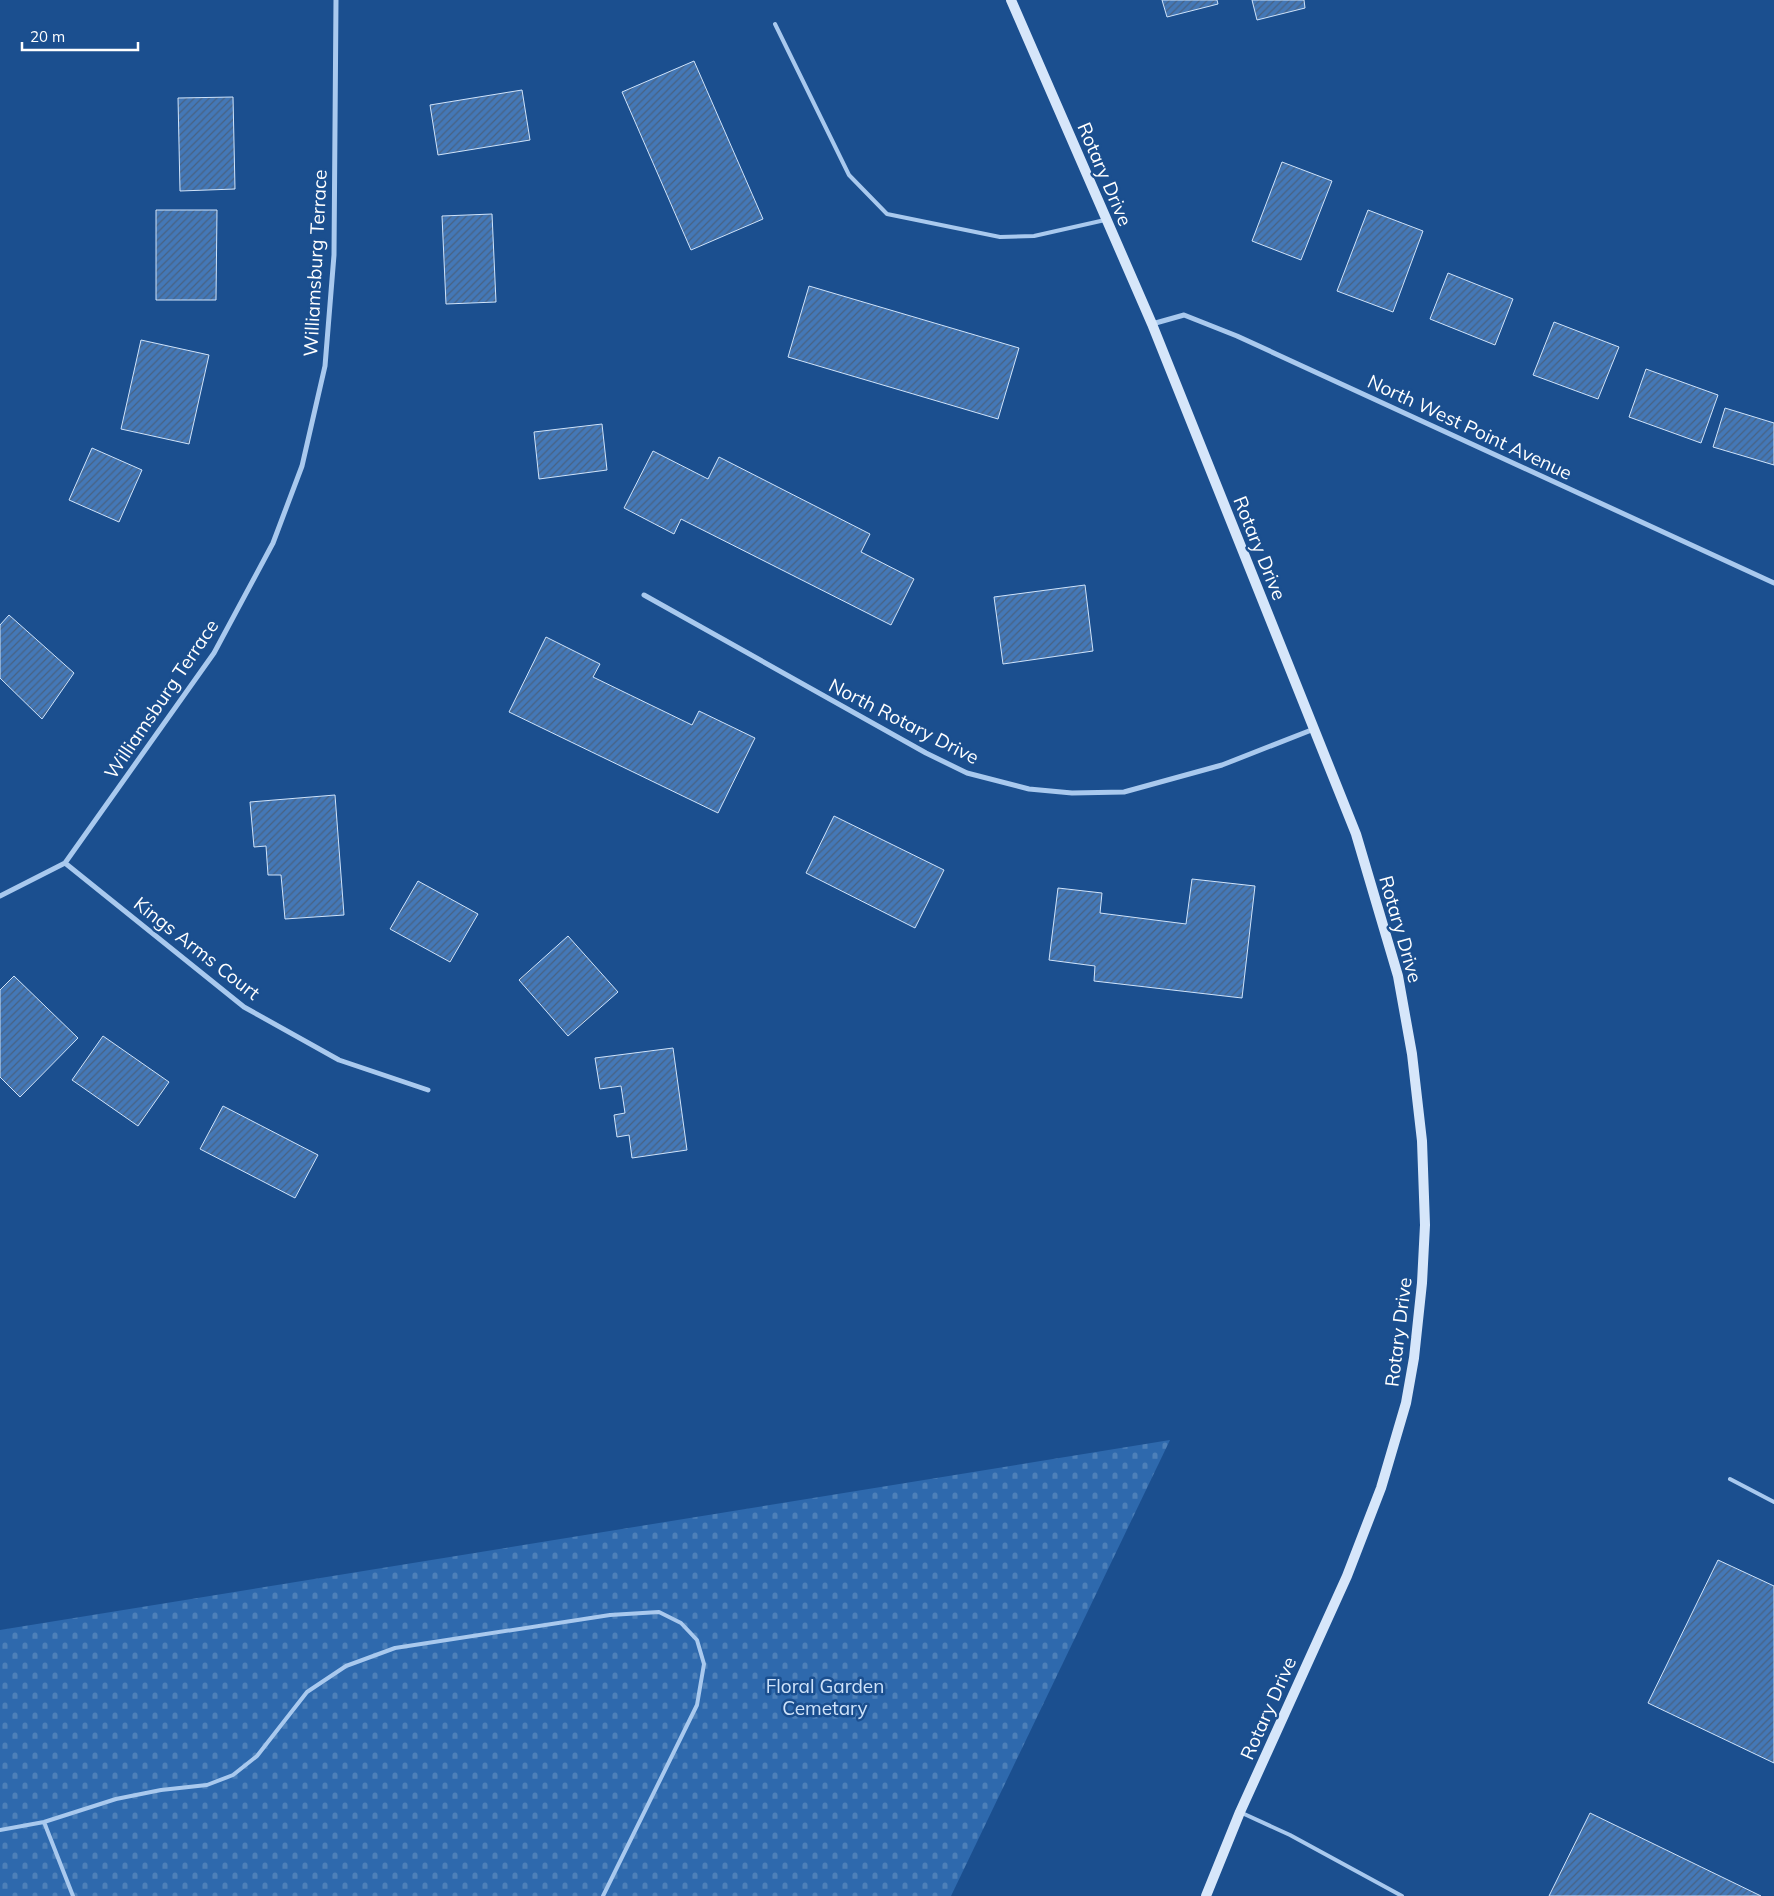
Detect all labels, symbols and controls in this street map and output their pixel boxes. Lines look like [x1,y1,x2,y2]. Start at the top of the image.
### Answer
scale bar [22,20,139,52]
text: 20 m [30,27,65,46]
street label: Rotary Drive [1072,119,1138,229]
street label: Williamsburg Terrace [298,169,332,357]
street label: North West Point Avenue [1364,369,1576,485]
street label: Rotary Drive [1228,492,1292,604]
street label: Williamsburg Terrace [99,615,223,783]
street label: North Rotary Drive [825,673,983,769]
street label: Rotary Drive [1374,873,1428,985]
street label: Kings Arms Court [129,891,265,1005]
street label: Rotary Drive [1379,1276,1417,1388]
street label: Rotary Drive [1235,1653,1301,1763]
park label: Floral Garden Cemetary [766,1674,884,1720]

